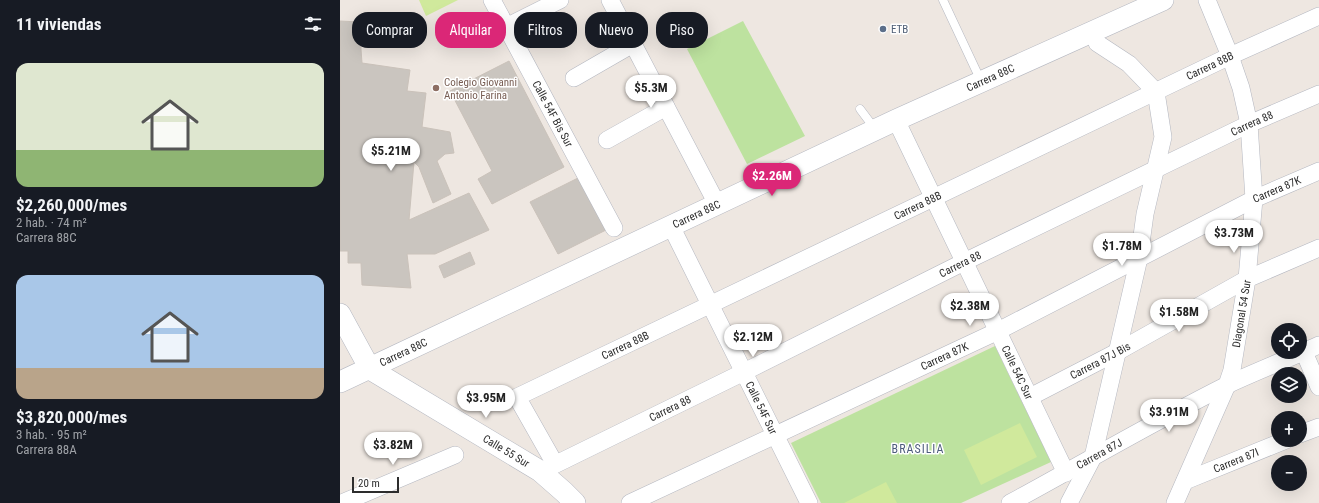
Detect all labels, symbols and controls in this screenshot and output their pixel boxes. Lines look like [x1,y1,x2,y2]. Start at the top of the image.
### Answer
chip: Comprar [352,12,427,48]
chip: Alquilar [435,12,506,48]
chip: Filtros [514,12,577,48]
chip: Nuevo [585,12,648,48]
chip: Piso [656,12,708,48]
icon: filters [302,13,324,35]
text: 11 viviendas [16,14,102,34]
place label: ETB [891,23,908,36]
marker: ETB [878,24,888,34]
street label: Carrera 88B [1184,49,1236,83]
street label: Carrera 88C [964,61,1016,94]
pin: $5.3M [623,75,679,109]
place label: Colegio Giovanni Antonio Farina [444,76,517,102]
street label: Calle 54F Bis Sur [530,78,576,150]
text: $5.3M [634,80,668,95]
marker: Colegio Giovanni Antonio Farina [431,83,441,93]
icon: home [134,89,206,161]
street label: Carrera 88 [1228,108,1275,138]
pin: $5.21M [358,138,424,172]
text: $5.21M [371,143,411,158]
pin: $2.26M [739,163,805,197]
text: $2.26M [752,168,792,183]
street label: Carrera 87K [1251,173,1303,205]
street label: Carrera 88B [892,189,943,222]
text: $2,260,000/mes [16,195,127,215]
street label: Carrera 88C [670,197,722,231]
text: 2 hab. · 74 m² [16,215,87,230]
pin: $3.73M [1201,220,1267,254]
text: $3.73M [1214,225,1254,240]
text: Carrera 88C [16,230,77,245]
pin: $1.78M [1089,233,1155,267]
text: $1.78M [1102,238,1142,253]
street label: Carrera 88 [937,248,983,280]
street label: Diagonal 54 Sur [1229,278,1253,348]
pin: $2.38M [937,293,1003,327]
text: $2.38M [950,298,990,313]
pin: $1.58M [1146,299,1212,333]
icon: home [134,301,206,373]
text: $1.58M [1159,304,1199,319]
map controls [1271,323,1307,491]
button: locate [1271,323,1307,359]
pin: $2.12M [720,324,786,358]
street label: Carrera 88B [599,328,651,362]
text: $2.12M [733,329,773,344]
street label: Carrera 88C [377,335,429,369]
street label: Carrera 87K [918,339,970,373]
street label: Carrera 87J Bis [1068,339,1133,382]
street label: Calle 54C Sur [999,343,1036,402]
button: layers [1271,367,1307,403]
street label: Calle 54F Sur [743,379,780,437]
pin: $3.95M [453,385,519,419]
text: $3.95M [466,390,506,405]
street label: Carrera 88 [647,393,693,424]
pin: $3.91M [1136,399,1202,433]
text: $3.91M [1149,404,1189,419]
text: $3,820,000/mes [16,407,127,427]
button: + [1271,411,1307,447]
text: 3 hab. · 95 m² [16,427,87,442]
pin: $3.82M [360,432,426,466]
street label: Calle 55 Sur [481,432,533,470]
street label: Carrera 87J [1074,436,1124,472]
text: $3.82M [373,437,413,452]
text: Carrera 88A [16,442,77,457]
district label: BRASILIA [892,442,944,456]
street label: Carrera 87I [1211,445,1261,475]
button: − [1271,455,1307,491]
scale bar [352,475,399,494]
text: 20 m [358,477,380,490]

